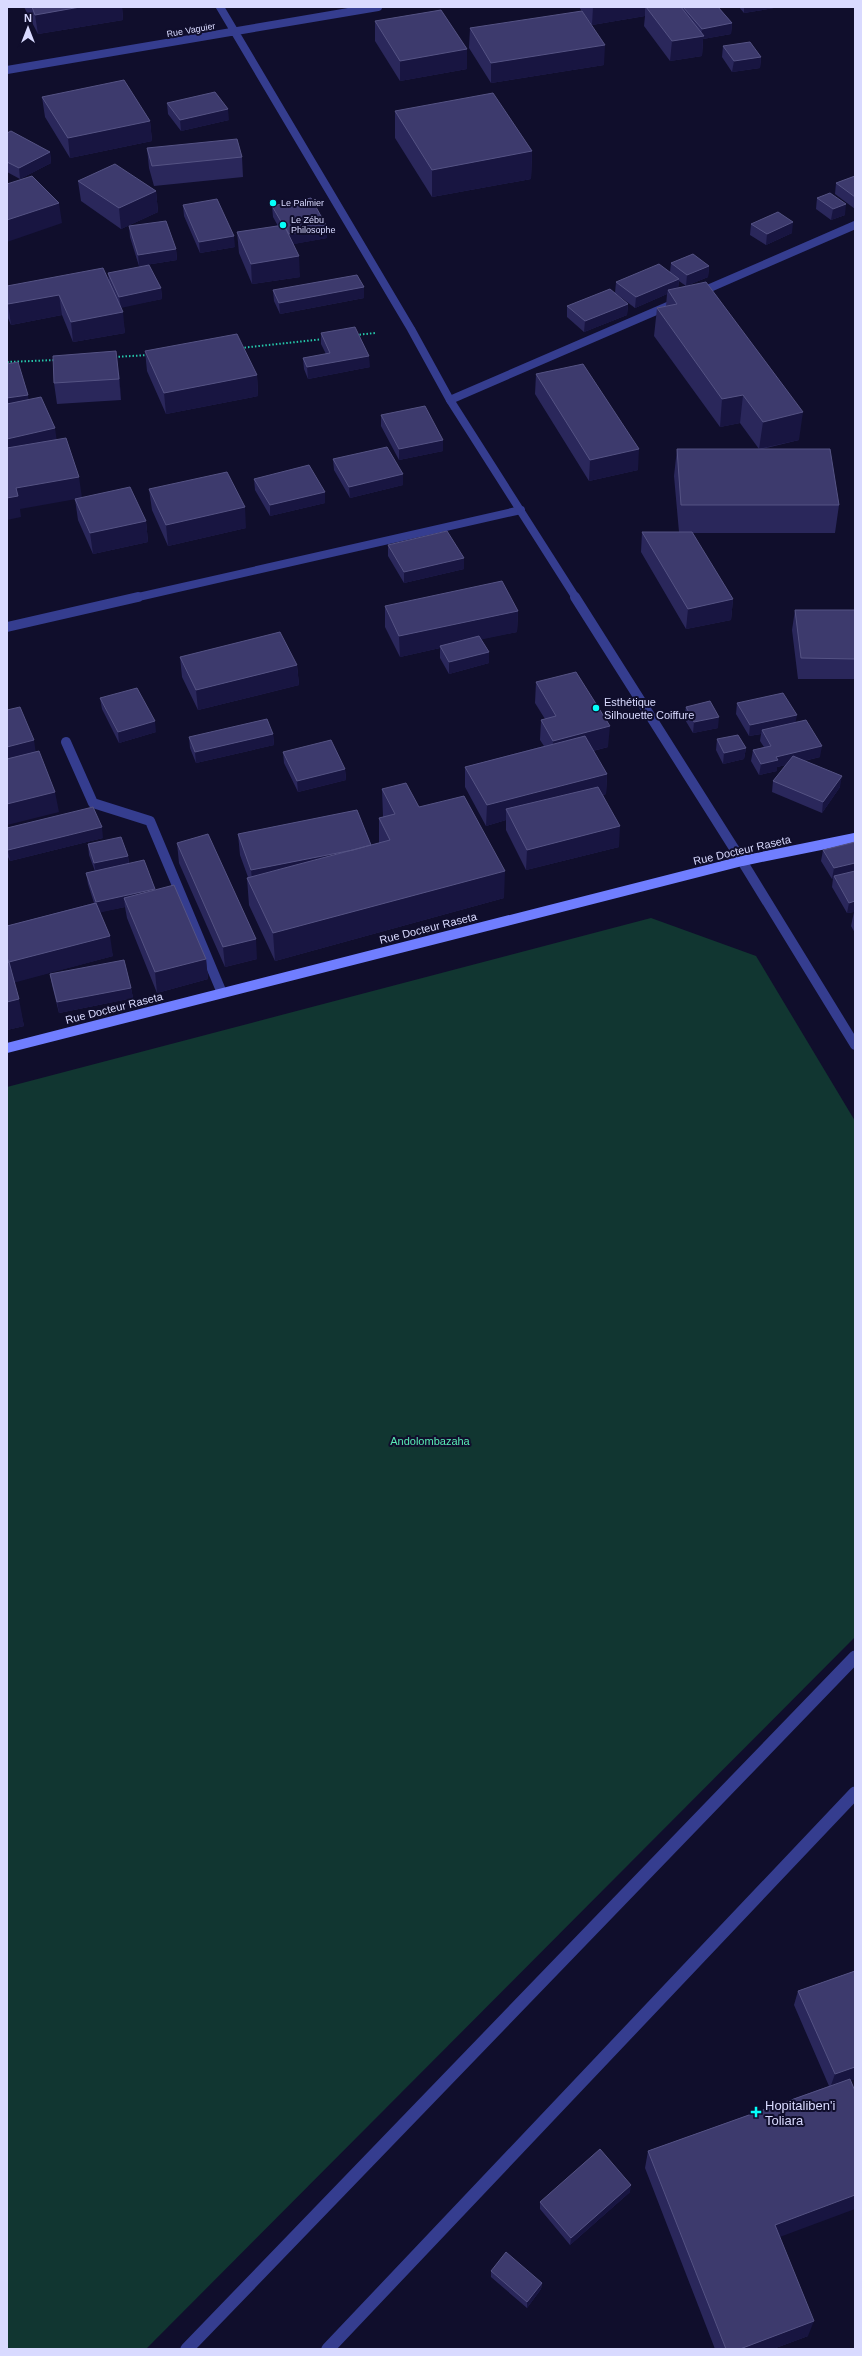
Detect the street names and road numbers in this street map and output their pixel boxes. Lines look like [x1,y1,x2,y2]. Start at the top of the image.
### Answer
street label: Rue Vaguier [166,21,216,39]
street label: Rue Docteur Raseta [692,833,793,867]
street label: Rue Docteur Raseta [378,910,479,946]
street label: Rue Docteur Raseta [64,990,165,1026]

